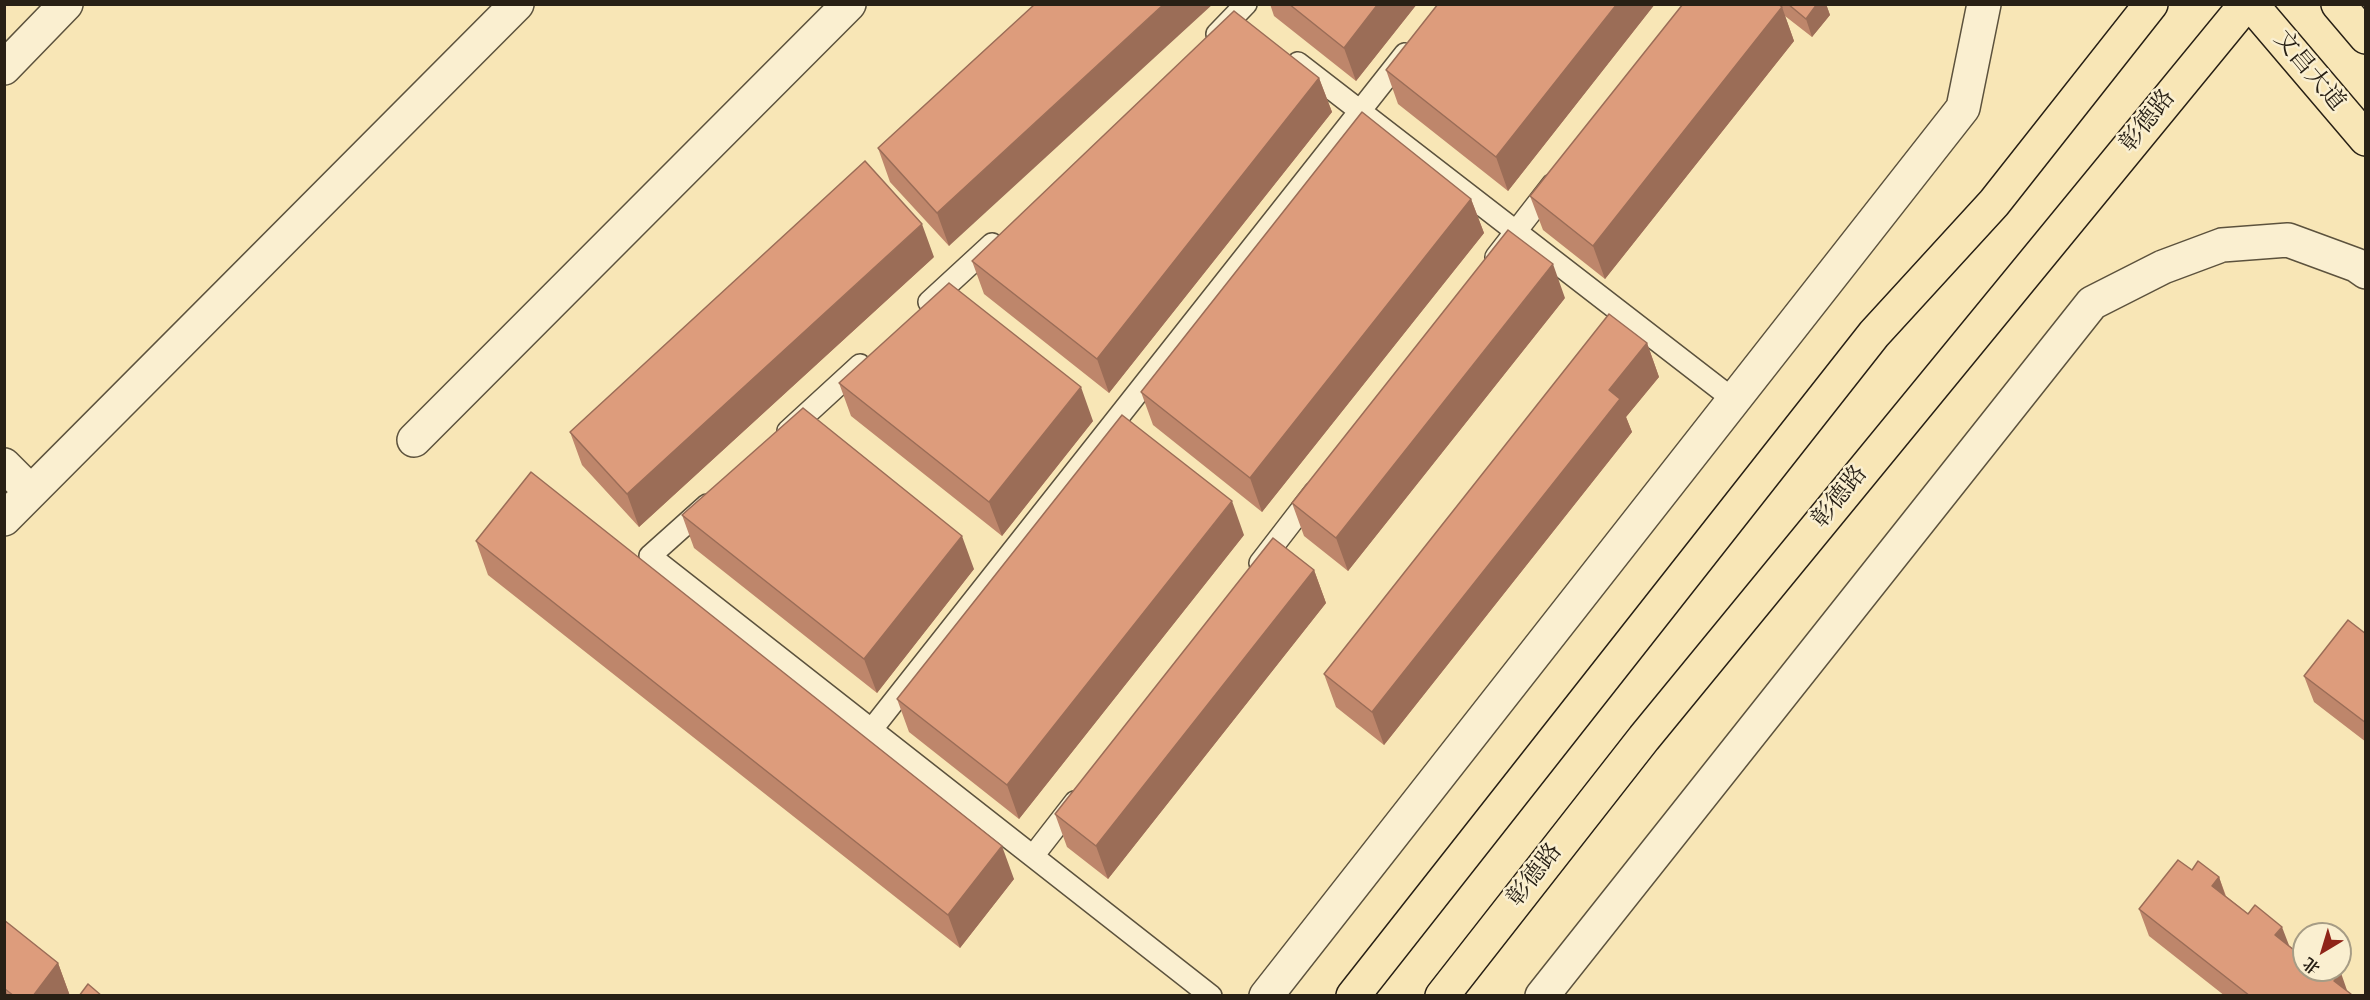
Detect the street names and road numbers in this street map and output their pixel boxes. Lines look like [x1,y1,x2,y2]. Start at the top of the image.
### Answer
street label: 文昌大道 [2266,26,2350,118]
street label: 彰德路 [2115,85,2183,159]
street label: 彰德路 [1807,461,1875,535]
street label: 彰德路 [1502,839,1570,913]

